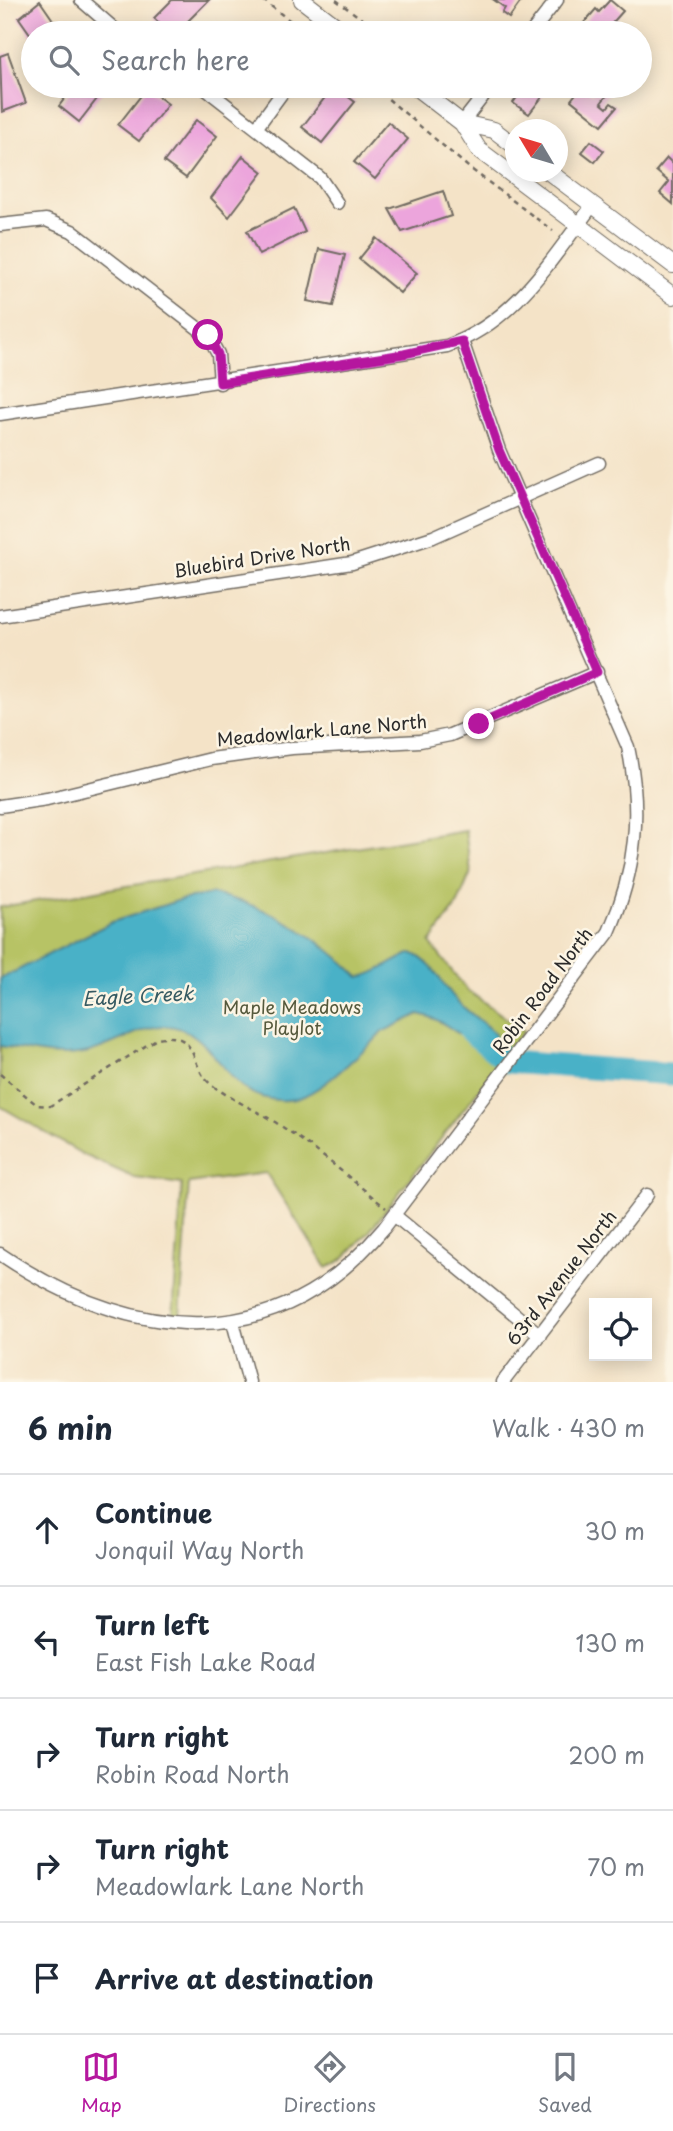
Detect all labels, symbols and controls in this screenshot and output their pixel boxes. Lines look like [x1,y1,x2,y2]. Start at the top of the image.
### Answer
search box [21,21,652,98]
text: Search here [101,40,250,79]
icon: search [45,41,83,79]
north arrow [505,119,568,182]
route start [192,319,223,350]
street label: Bluebird Drive North [171,529,352,584]
street label: Meadowlark Lane North [216,707,428,752]
route end [463,708,494,739]
street label: Robin Road North [485,921,598,1059]
water label: Eagle Creek [82,978,196,1012]
park label: Maple Meadows Playlot [223,993,361,1041]
street label: 63rd Avenue North [499,1204,622,1351]
map controls [589,1298,652,1361]
button: locate [589,1298,652,1361]
text: 6 min [28,1405,113,1450]
text: Walk · 430 m [492,1410,645,1445]
text: Continue [95,1493,212,1532]
icon: ahead [28,1511,66,1549]
text: 30 m [584,1513,645,1548]
text: Jonquil Way North [95,1532,304,1567]
text: Turn left [95,1605,210,1644]
icon: left [28,1623,66,1661]
text: 130 m [575,1625,645,1660]
text: East Fish Lake Road [95,1644,316,1679]
text: Turn right [95,1717,229,1756]
icon: right [28,1735,66,1773]
text: 200 m [568,1737,645,1772]
text: Robin Road North [95,1756,290,1791]
text: Turn right [95,1829,229,1868]
icon: right [28,1847,66,1885]
text: 70 m [587,1849,645,1884]
text: Meadowlark Lane North [95,1868,364,1903]
icon: arrive [28,1959,66,1997]
text: Arrive at destination [95,1959,374,1998]
tab: Map [81,2048,122,2118]
tab: Directions [284,2048,376,2118]
tab: Saved [538,2048,592,2118]

